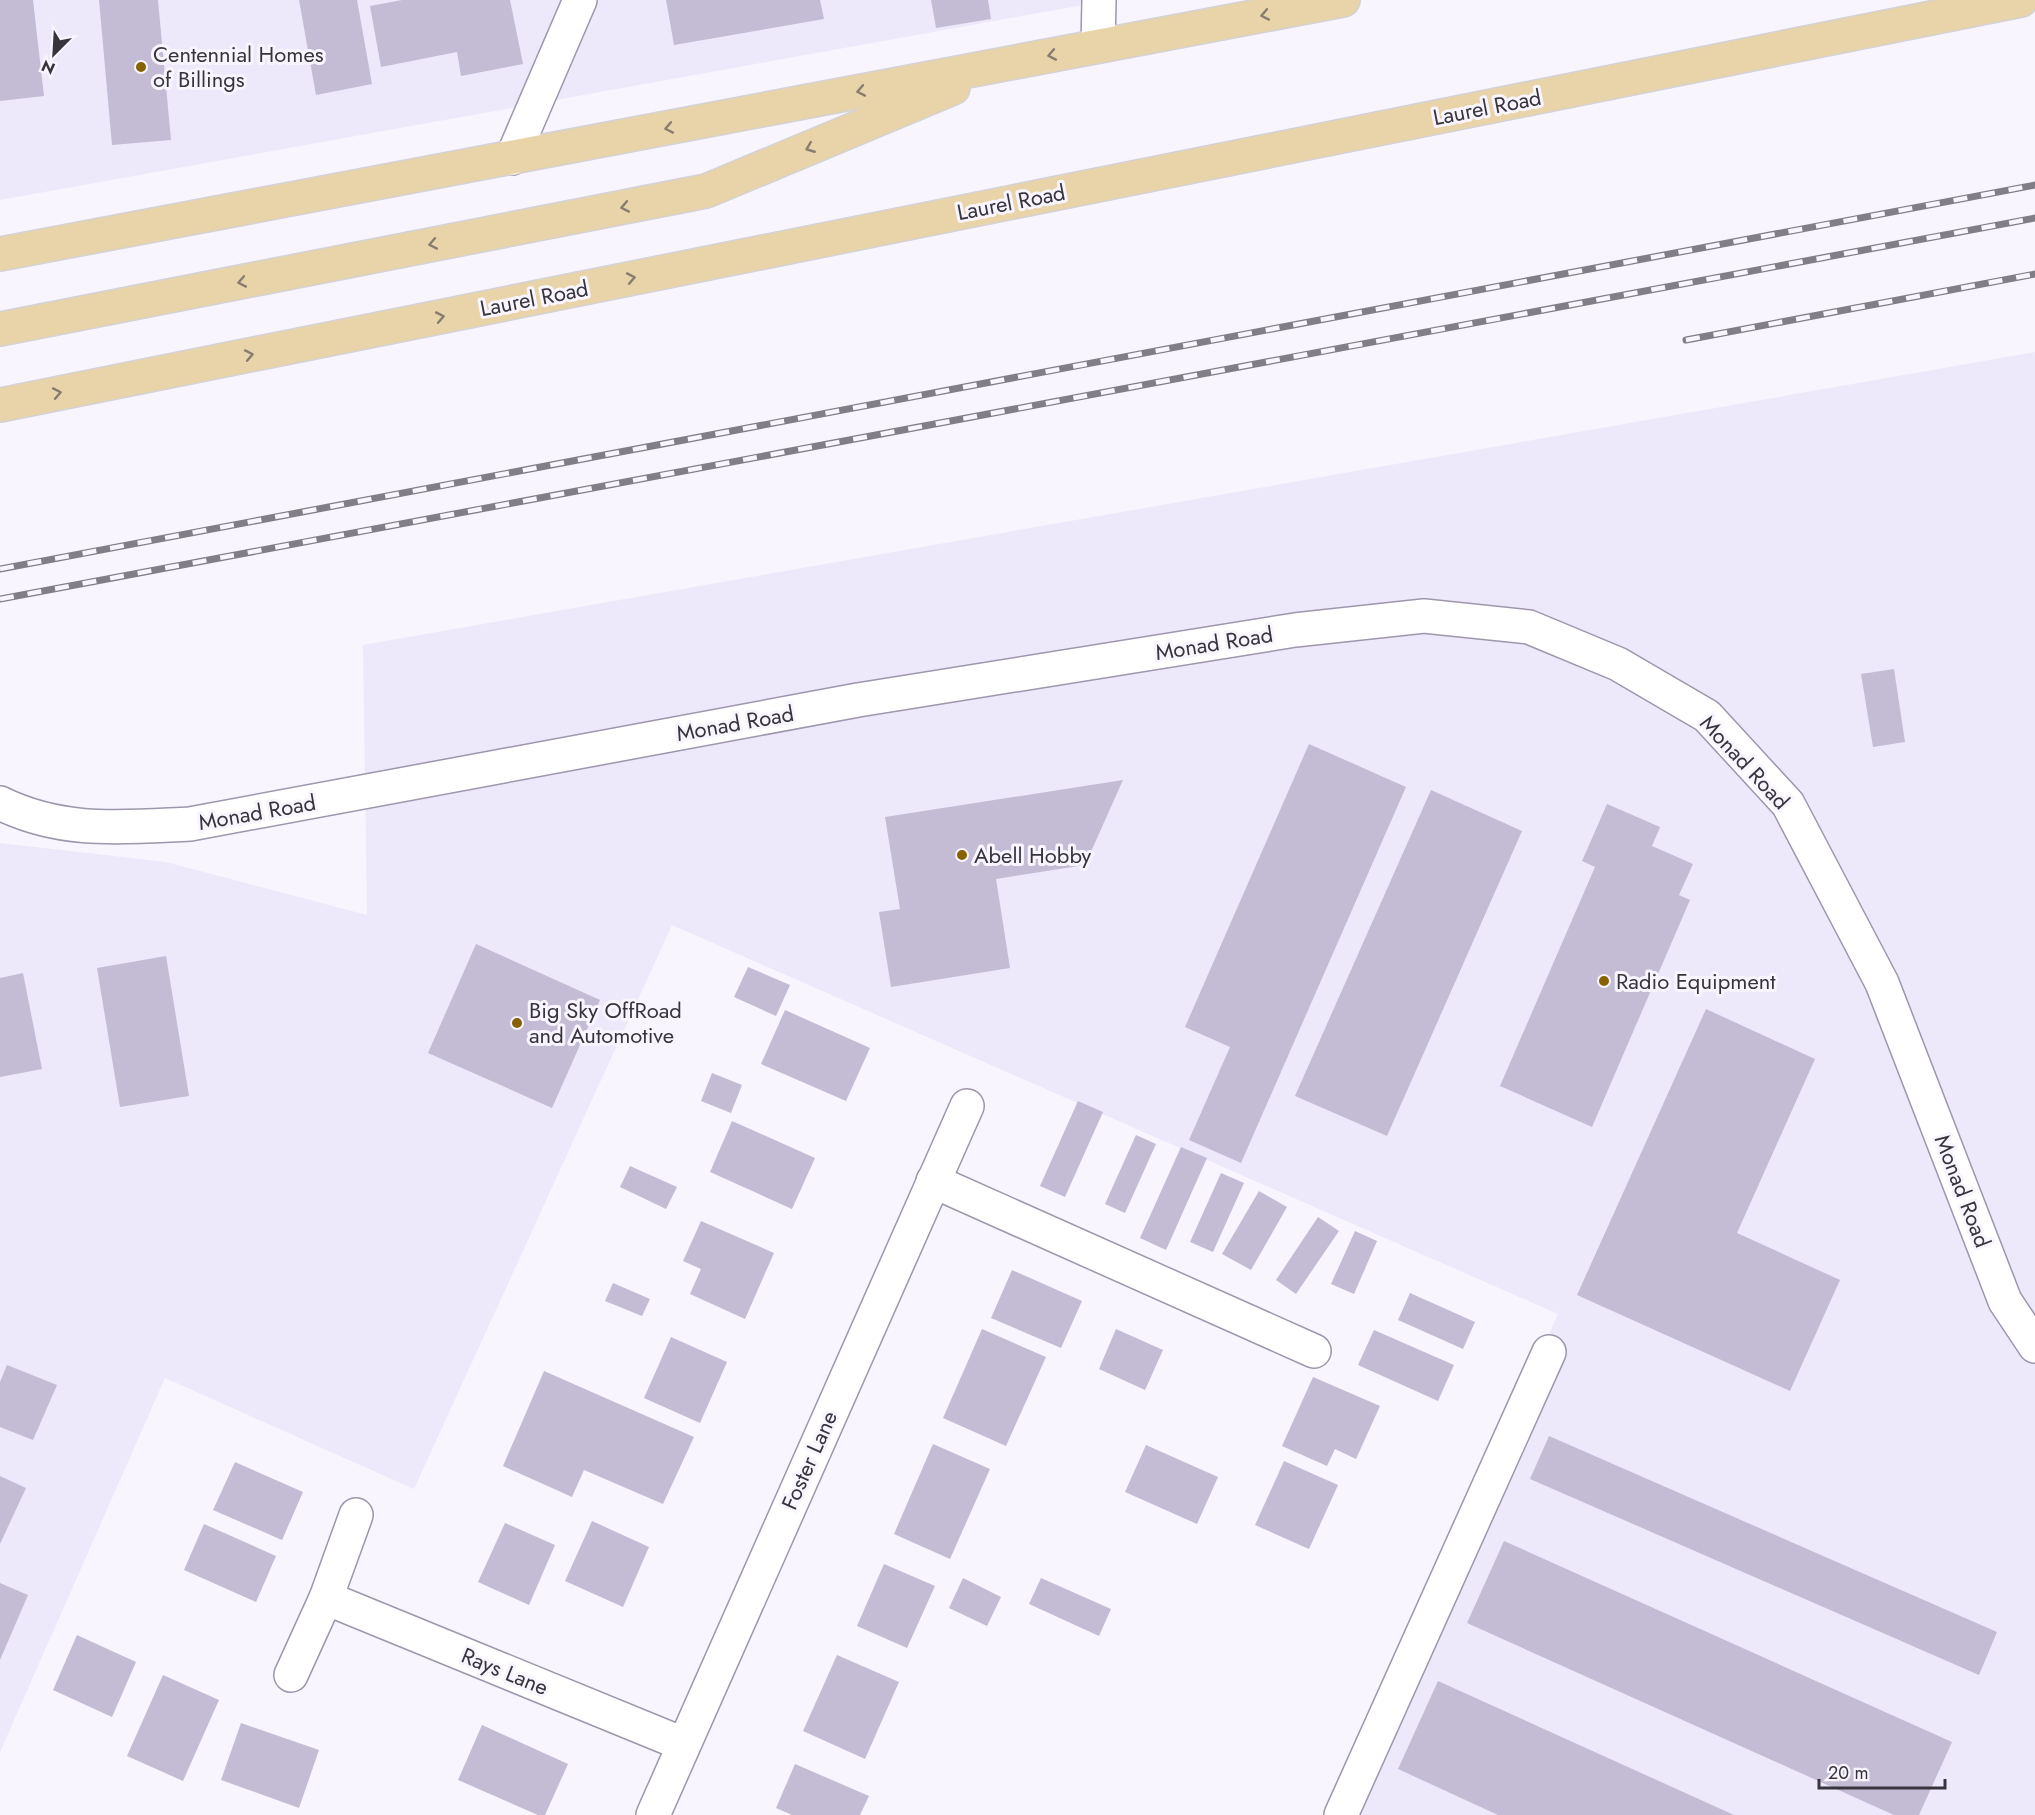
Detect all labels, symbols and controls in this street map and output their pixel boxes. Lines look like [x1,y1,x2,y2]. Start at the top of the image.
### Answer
one-way arrow [1260,8,1270,21]
north arrow [24,24,84,84]
place label: Centennial Homes of Billings [153,38,324,95]
one-way arrow [1048,48,1058,61]
text: N [38,54,59,80]
marker: Centennial Homes of Billings [134,60,148,74]
street label: Laurel Road [1430,81,1544,133]
one-way arrow [856,84,866,97]
one-way arrow [665,121,675,134]
one-way arrow [805,141,816,153]
street label: Laurel Road [954,176,1068,228]
one-way arrow [620,200,630,213]
one-way arrow [429,237,439,250]
street label: Laurel Road [477,272,591,324]
one-way arrow [626,272,636,285]
one-way arrow [237,275,247,288]
one-way arrow [434,311,444,324]
one-way arrow [243,349,253,362]
one-way arrow [52,387,62,400]
street label: Monad Road [1153,618,1275,668]
street label: Monad Road [674,697,796,749]
street label: Monad Road [1693,708,1797,816]
street label: Monad Road [196,786,318,838]
place label: Abell Hobby [974,839,1092,871]
marker: Abell Hobby [955,848,969,862]
place label: Radio Equipment [1616,965,1776,997]
marker: Radio Equipment [1597,974,1611,988]
place label: Big Sky OffRoad and Automotive [529,994,682,1051]
marker: Big Sky OffRoad and Automotive [510,1016,524,1030]
street label: Monad Road [1927,1130,1999,1252]
street label: Foster Lane [773,1405,845,1515]
street label: Rays Lane [457,1639,553,1703]
scale bar [1819,1752,1945,1790]
text: 20 m [1828,1760,1868,1786]

